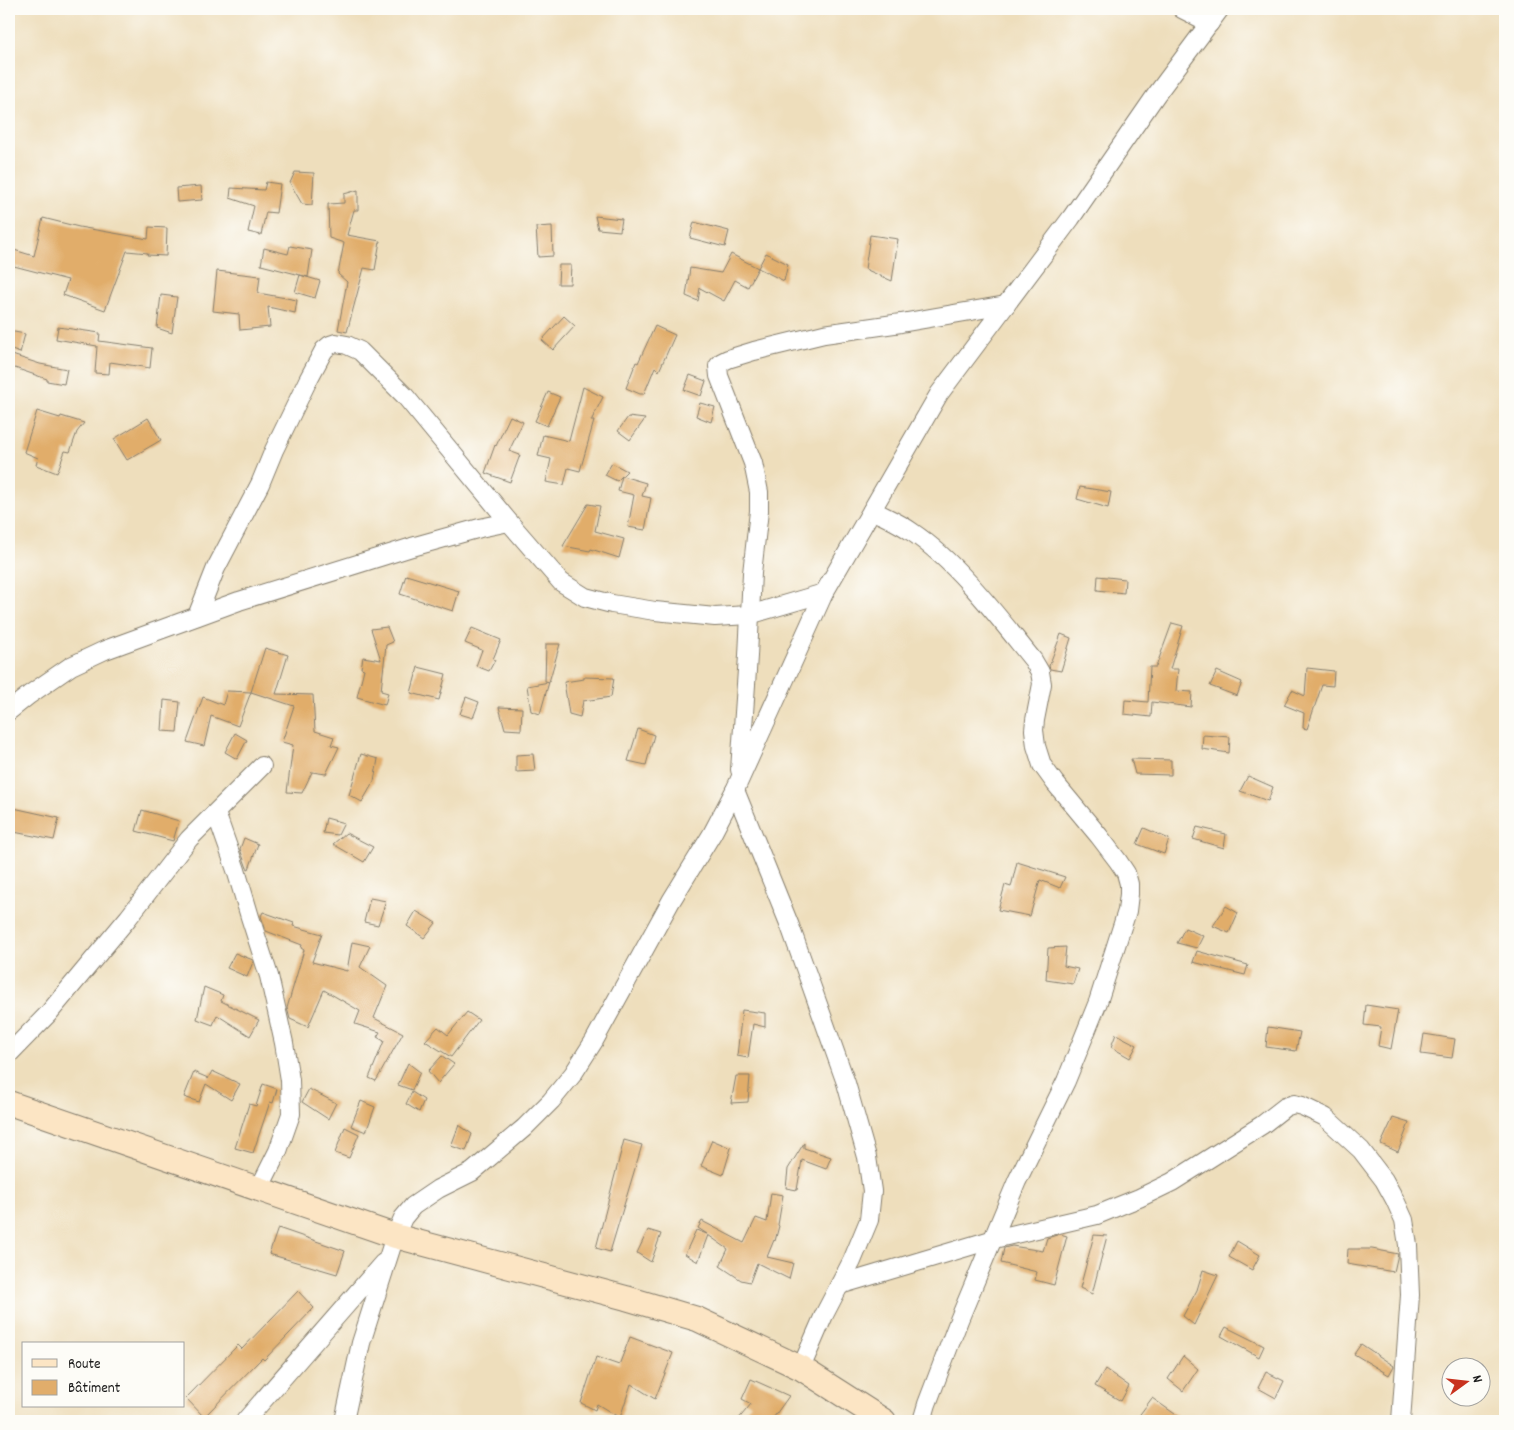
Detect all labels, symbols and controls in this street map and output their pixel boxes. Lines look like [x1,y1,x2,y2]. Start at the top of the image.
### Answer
legend [22,1342,185,1408]
text: Route [68,1354,101,1376]
north arrow [1442,1358,1492,1408]
text: N [1466,1373,1487,1385]
text: Bâtiment [68,1378,121,1400]

